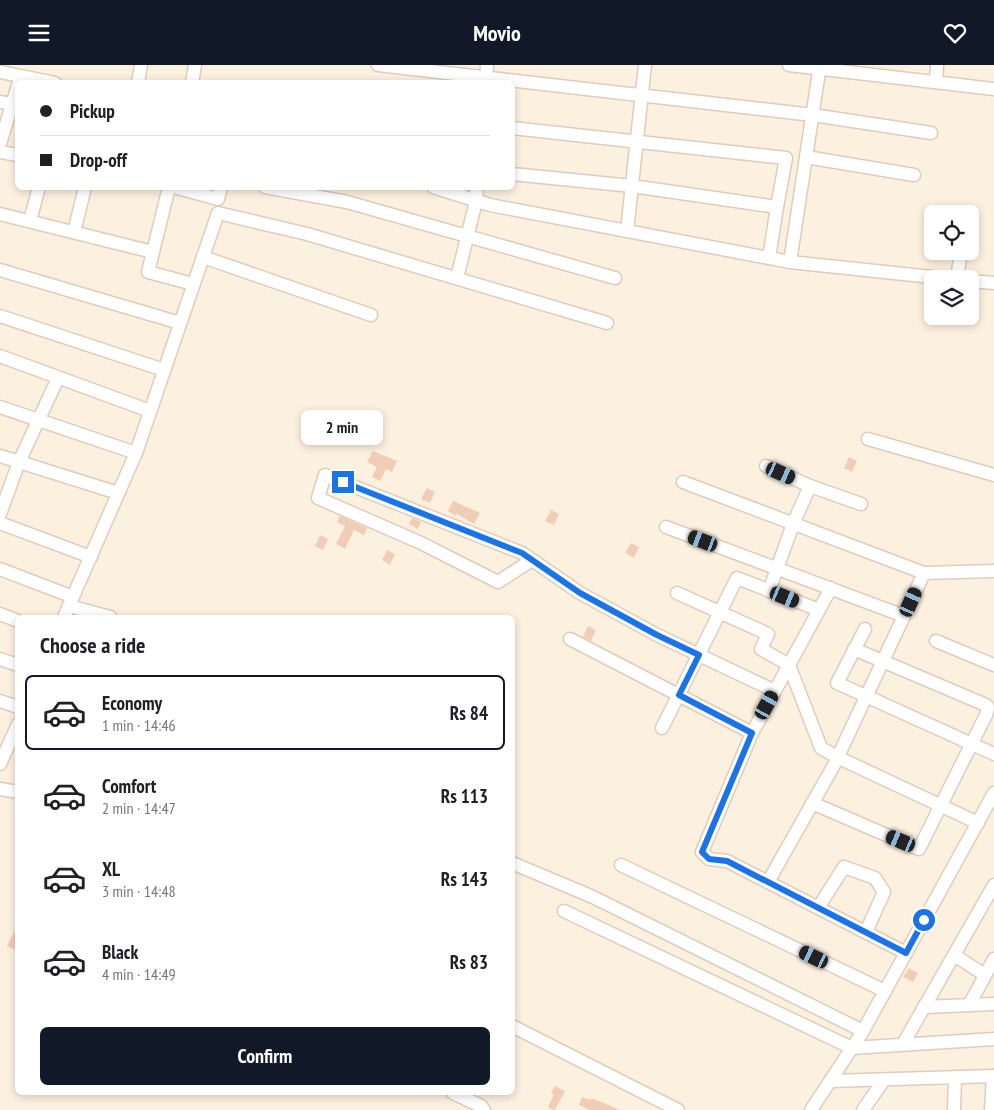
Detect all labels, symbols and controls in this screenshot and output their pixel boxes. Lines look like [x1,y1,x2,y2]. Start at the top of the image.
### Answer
icon: menu [25,19,53,47]
text: Movio [473,19,521,47]
icon: heart [941,19,969,47]
text: Pickup [70,99,115,123]
text: Drop-off [70,148,127,172]
map controls [924,205,979,325]
button: locate [924,205,979,260]
button: layers [924,270,979,325]
callout: 2 min [302,409,384,445]
text: 2 min [326,417,358,437]
car [764,460,797,486]
route end [332,471,354,493]
car [686,529,719,553]
car [768,584,801,610]
car [898,585,923,619]
text: Choose a ride [40,631,145,659]
car [753,688,780,722]
icon: car [42,690,87,735]
text: Economy [102,691,162,715]
text: Rs 84 [450,701,488,725]
text: 1 min · 14:46 [102,715,176,735]
icon: car [42,773,87,818]
text: Comfort [102,774,156,798]
text: Rs 113 [441,784,488,808]
text: 2 min · 14:47 [102,798,176,818]
car [884,828,917,854]
icon: car [42,856,87,901]
text: XL [102,857,120,881]
text: Rs 143 [441,867,488,891]
text: 3 min · 14:48 [102,881,176,901]
route start [913,909,935,931]
icon: car [42,939,87,984]
text: Black [102,940,138,964]
car [797,944,830,970]
text: Rs 83 [450,950,488,974]
text: 4 min · 14:49 [102,964,176,984]
button: Confirm [40,1027,490,1085]

